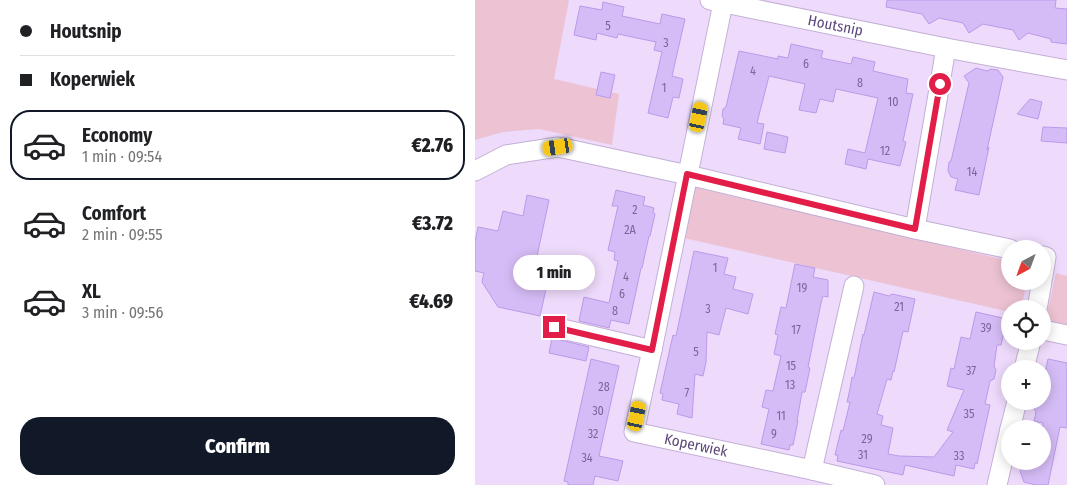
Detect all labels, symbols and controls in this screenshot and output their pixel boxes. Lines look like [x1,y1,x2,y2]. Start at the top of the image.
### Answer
street label: Houtsnip [806,11,865,40]
house number: 5 [605,19,611,33]
text: Houtsnip [50,20,122,43]
house number: 3 [663,36,669,50]
house number: 6 [803,57,809,71]
house number: 4 [750,64,756,78]
text: Koperwiek [50,68,135,91]
route start [929,73,951,95]
house number: 8 [857,76,863,90]
house number: 1 [662,81,666,95]
house number: 10 [888,95,898,109]
car [688,101,709,133]
icon: car [22,123,67,168]
text: Economy [82,124,152,147]
text: €2.76 [412,134,453,157]
car [542,137,573,157]
house number: 12 [880,144,890,158]
text: 1 min · 09:54 [82,147,162,166]
house number: 14 [967,165,977,179]
icon: car [22,201,67,246]
text: Comfort [82,202,146,225]
house number: 2 [632,203,638,217]
text: €3.72 [412,212,453,235]
house number: 2A [624,223,636,237]
text: 2 min · 09:55 [82,225,163,244]
north arrow [1001,240,1051,290]
map controls [1001,240,1051,470]
callout: 1 min [513,255,595,290]
house number: 1 [713,261,717,275]
text: 1 min [537,263,571,282]
house number: 4 [623,270,629,284]
icon: car [22,279,67,324]
text: XL [82,280,101,303]
house number: 19 [797,281,807,295]
house number: 6 [619,287,625,301]
text: €4.69 [409,290,453,313]
house number: 21 [894,300,904,314]
button: locate [1001,300,1051,350]
house number: 3 [705,302,711,316]
text: 3 min · 09:56 [82,303,163,322]
house number: 8 [612,304,618,318]
route end [543,316,565,338]
house number: 39 [980,321,992,335]
house number: 17 [791,323,801,337]
house number: 5 [693,345,699,359]
house number: 15 [786,359,797,373]
button: + [1001,360,1051,410]
house number: 37 [966,364,976,378]
house number: 13 [785,378,795,392]
house number: 28 [598,380,610,394]
house number: 7 [685,386,690,400]
car [626,400,647,432]
house number: 30 [592,404,604,418]
house number: 35 [964,407,975,421]
house number: 11 [776,409,786,423]
button: Confirm [20,417,455,475]
button: − [1001,420,1051,470]
house number: 32 [588,427,598,441]
house number: 9 [771,427,777,441]
street label: Koperwiek [663,430,729,461]
house number: 29 [861,432,873,446]
house number: 31 [858,448,868,462]
house number: 33 [954,449,964,463]
house number: 34 [581,451,593,465]

